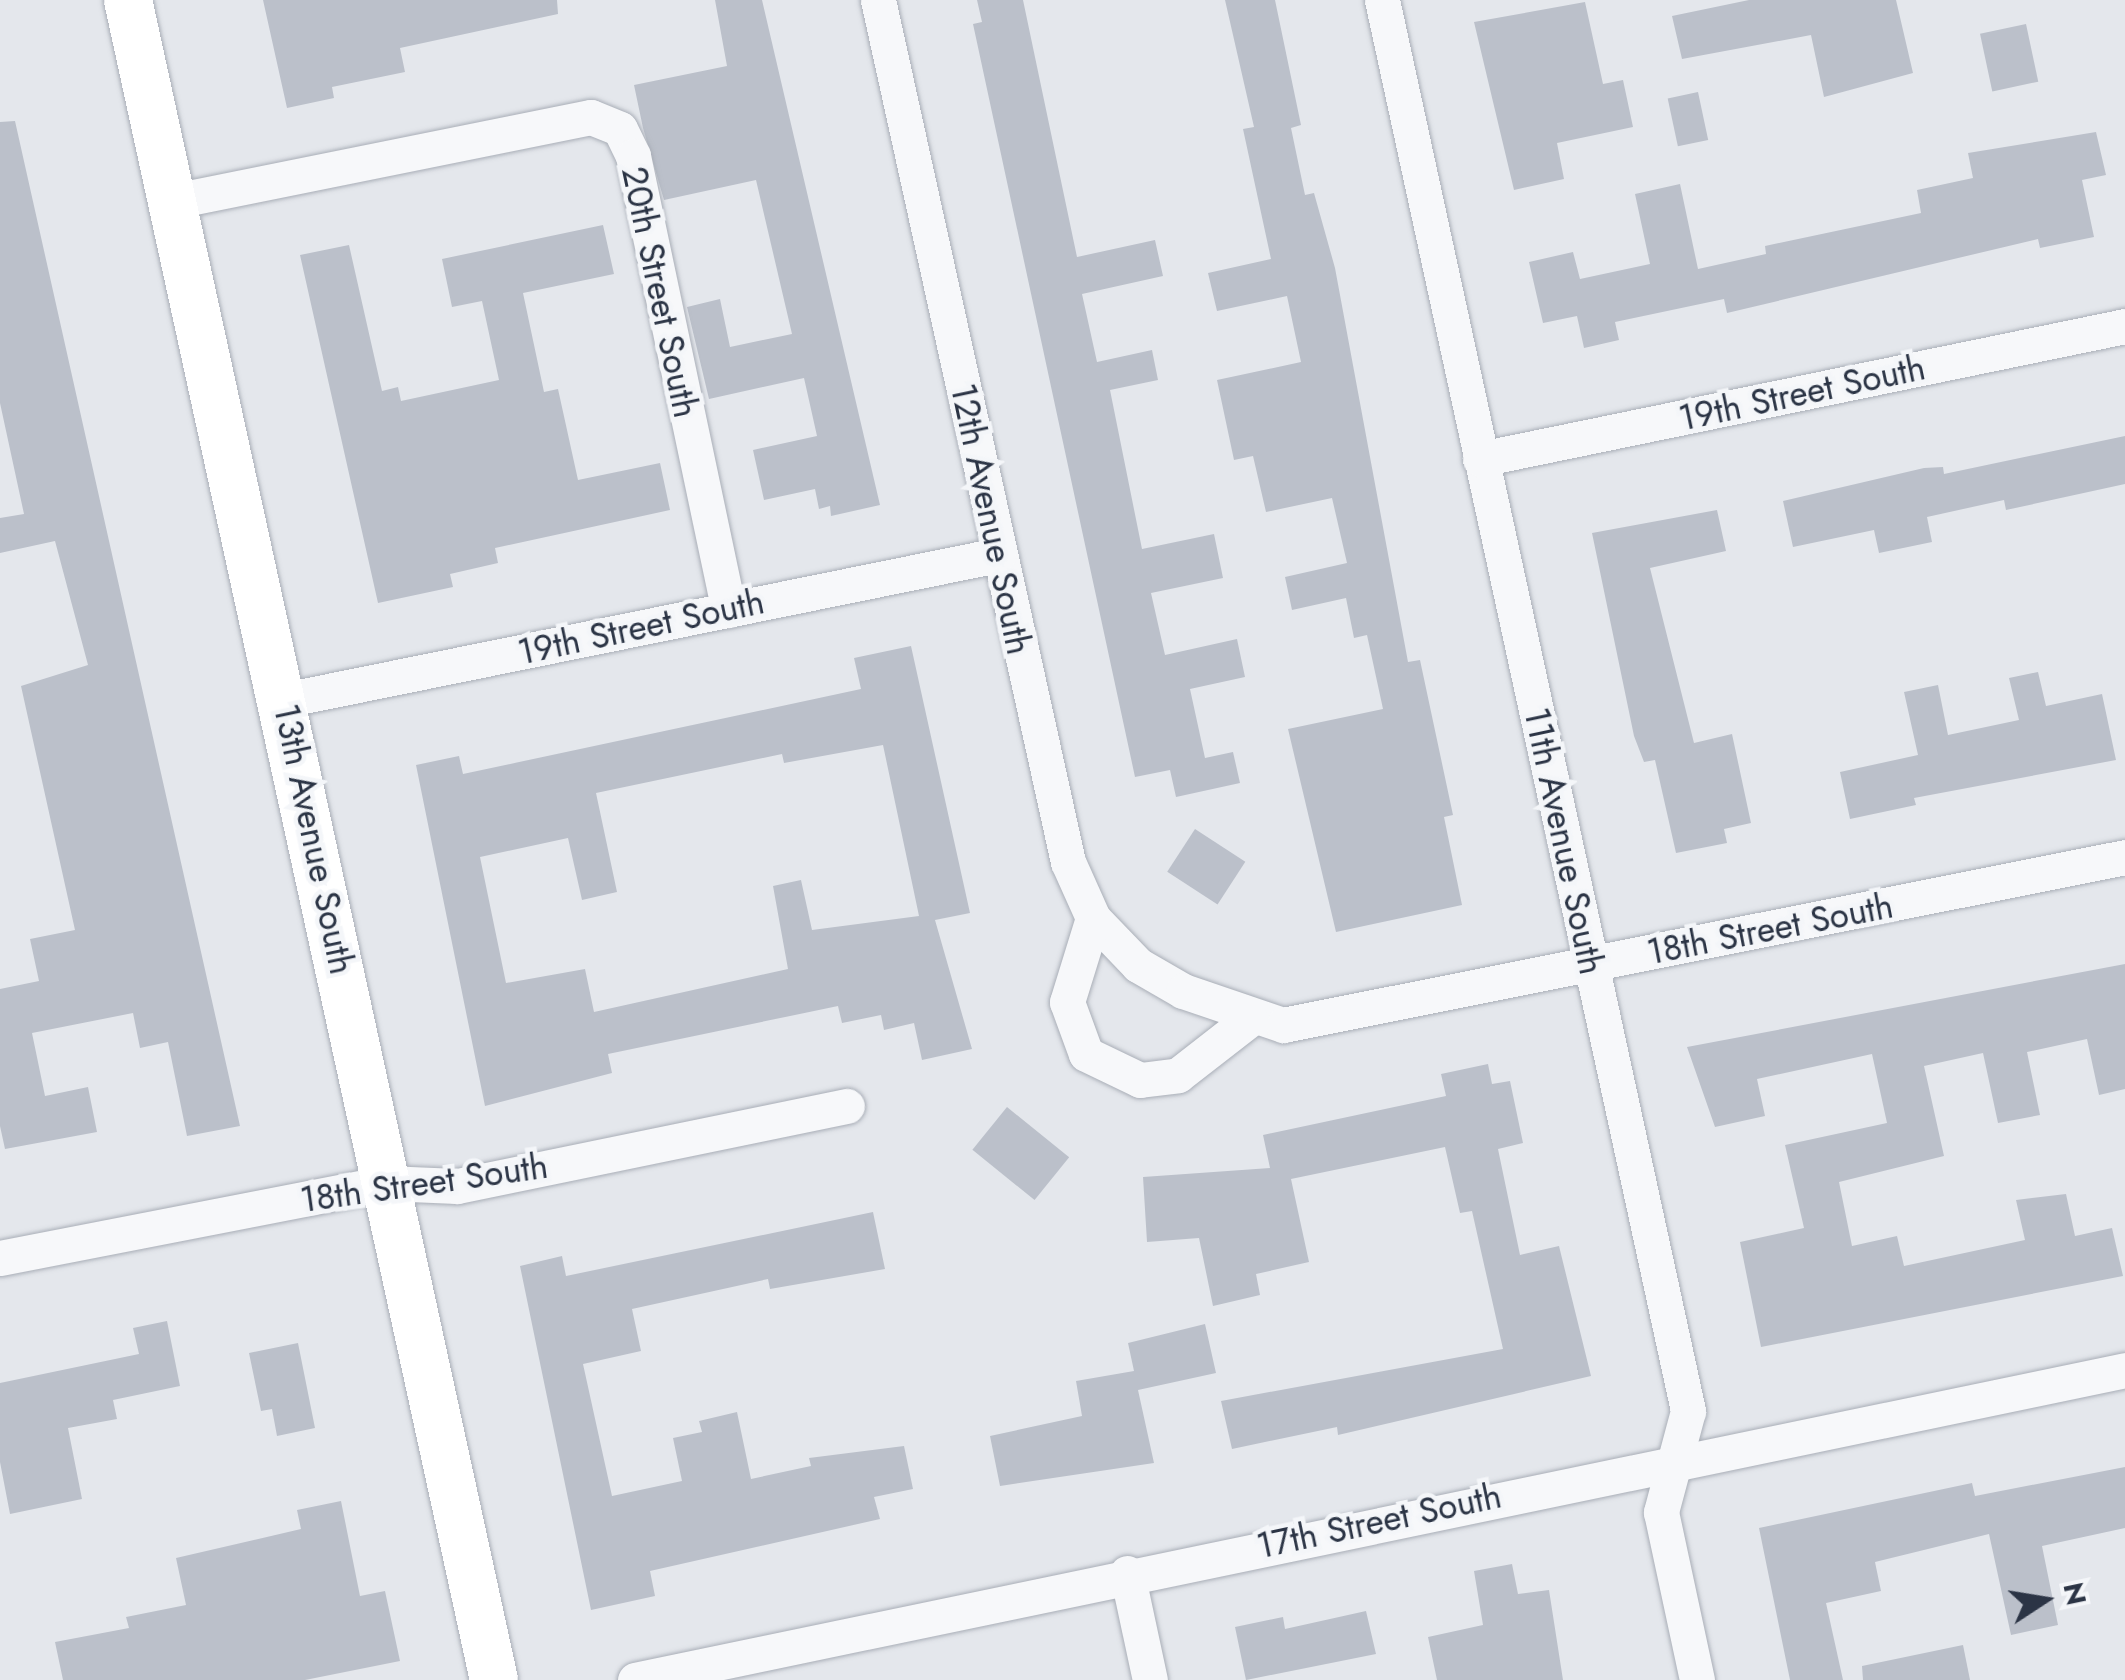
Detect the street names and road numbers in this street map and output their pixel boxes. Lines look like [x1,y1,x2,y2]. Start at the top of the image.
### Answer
street label: 20th Street South [613,163,707,421]
street label: 19th Street South [1675,346,1929,440]
street label: 12th Avenue South [942,380,1040,658]
street label: 19th Street South [514,580,768,674]
street label: 13th Avenue South [265,700,363,978]
street label: 11th Avenue South [1515,704,1613,978]
street label: 18th Street South [1643,885,1897,973]
street label: 18th Street South [297,1145,551,1221]
street label: 17th Street South [1253,1475,1505,1567]

